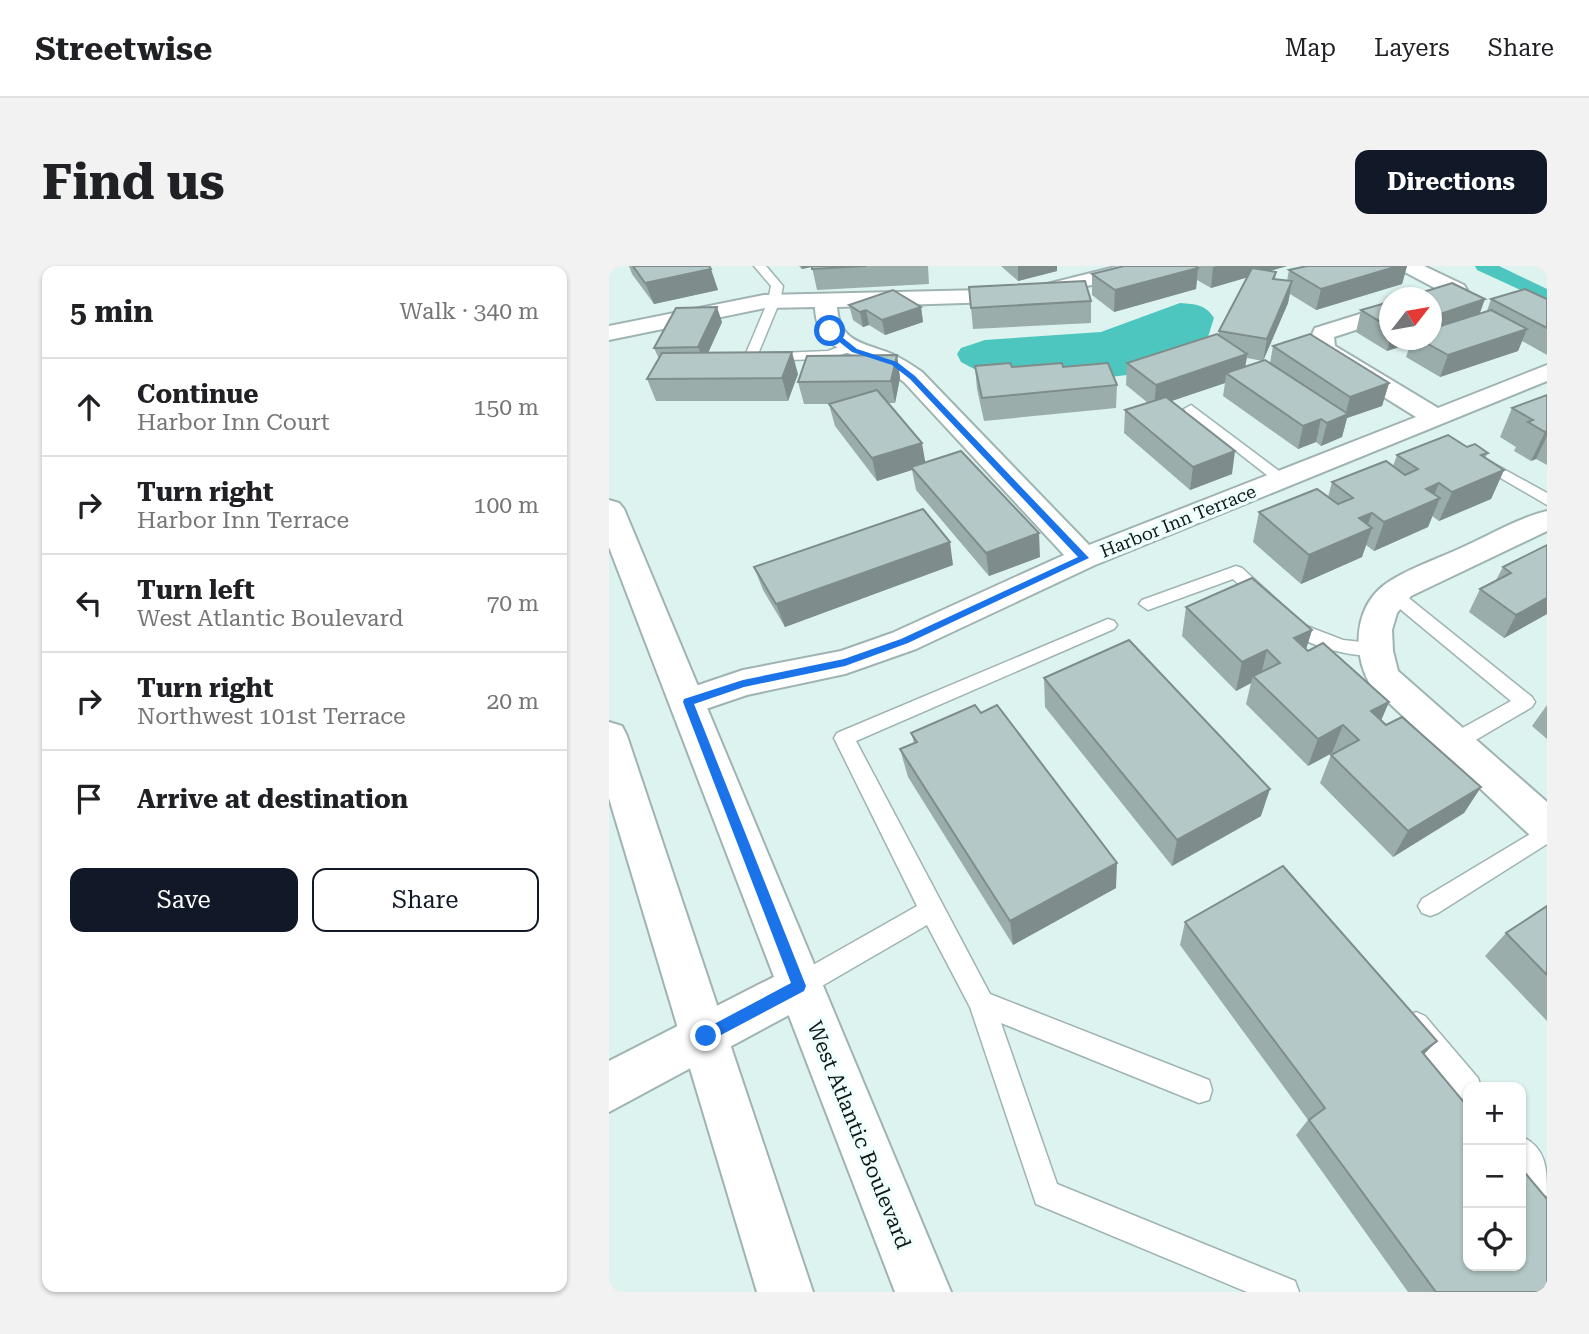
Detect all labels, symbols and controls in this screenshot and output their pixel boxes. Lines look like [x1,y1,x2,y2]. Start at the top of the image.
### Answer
text: Streetwise [35,29,212,68]
text: Map [1285,34,1336,62]
text: Layers [1374,34,1450,62]
text: Share [1488,34,1554,62]
button: Directions [1355,150,1547,214]
text: Find us [42,154,225,211]
north arrow [1379,287,1442,350]
text: 5 min [70,294,153,329]
text: Walk · 340 m [400,298,539,325]
route start [814,315,845,346]
text: Continue [137,379,259,409]
icon: ahead [70,388,108,426]
text: 150 m [474,394,539,421]
text: Harbor Inn Court [137,409,330,436]
text: Turn right [137,477,273,507]
street label: Harbor Inn Terrace [1097,480,1259,562]
icon: right [70,486,108,524]
text: 100 m [474,492,539,519]
text: Harbor Inn Terrace [137,507,349,534]
text: Turn left [137,575,255,605]
icon: left [70,584,108,622]
text: 70 m [486,590,539,617]
text: West Atlantic Boulevard [137,605,404,632]
text: Turn right [137,673,273,703]
icon: right [70,682,108,720]
text: 20 m [486,688,539,715]
text: Northwest 101st Terrace [137,703,406,730]
icon: arrive [70,780,108,818]
text: Arrive at destination [137,784,408,814]
button: Save [70,868,298,932]
button: Share [312,868,539,932]
street label: West Atlantic Boulevard [802,1018,916,1253]
route end [690,1020,721,1051]
map controls [1463,1082,1526,1271]
button: + [1463,1082,1526,1145]
button: − [1463,1145,1526,1208]
button: locate [1463,1208,1526,1271]

